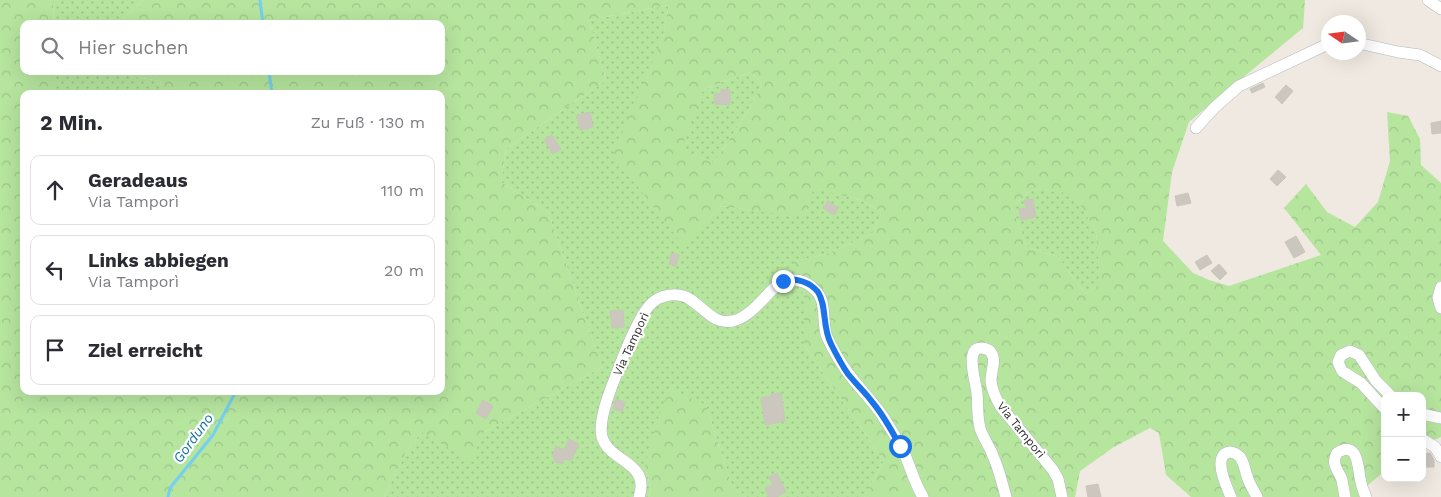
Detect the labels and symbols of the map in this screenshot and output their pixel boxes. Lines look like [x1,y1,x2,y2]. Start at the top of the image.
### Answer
north arrow [1321,15,1366,60]
route end [772,270,795,293]
street label: Via Tamporì [610,310,652,378]
street label: Via Tamporì [994,399,1048,461]
water label: Gorduno [170,410,216,466]
route start [889,435,912,458]

